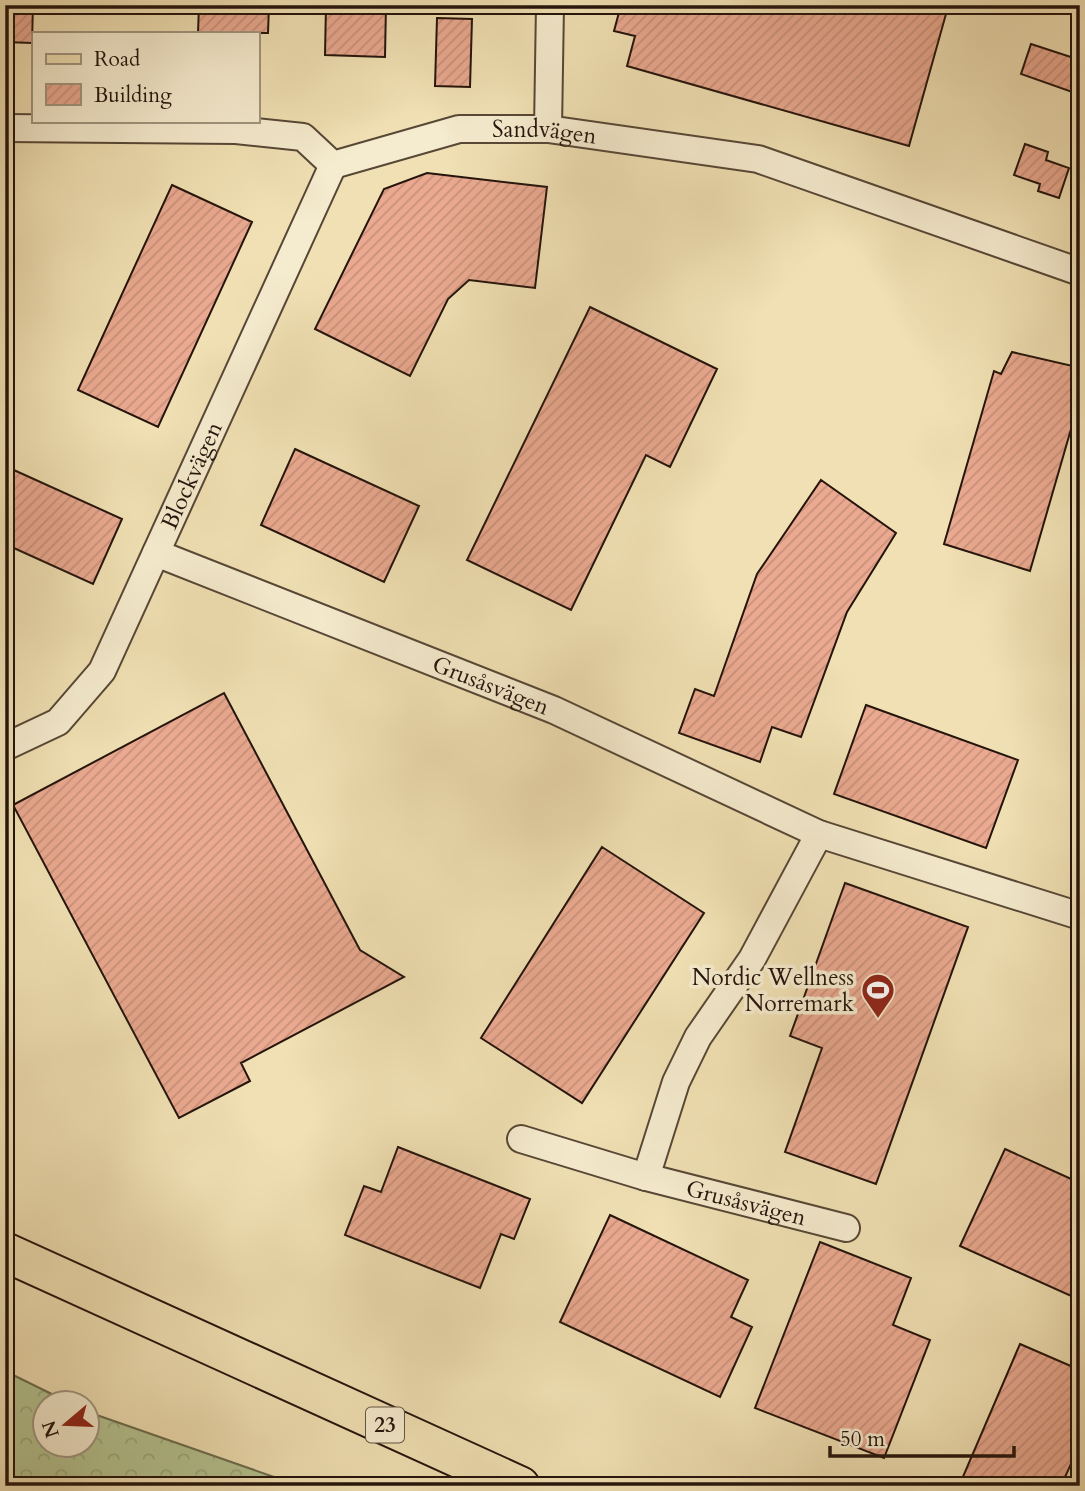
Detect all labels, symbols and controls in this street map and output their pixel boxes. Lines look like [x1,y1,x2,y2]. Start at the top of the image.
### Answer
legend [32,32,259,122]
text: Road [94,45,140,74]
text: Building [94,81,172,110]
street label: Sandvägen [492,114,599,152]
street label: Blockvägen [154,417,230,534]
street label: Grusåsvägen [428,649,554,723]
place label: Nordic Wellness Norremark [692,962,855,1019]
sports icon: Nordic Wellness Norremark [859,971,897,1020]
street label: Grusåsvägen [683,1173,809,1233]
north arrow [32,1390,102,1460]
road number: 23 [366,1408,404,1442]
scale bar [830,1414,1013,1458]
text: N [36,1417,66,1441]
text: 50 m [840,1425,885,1454]

